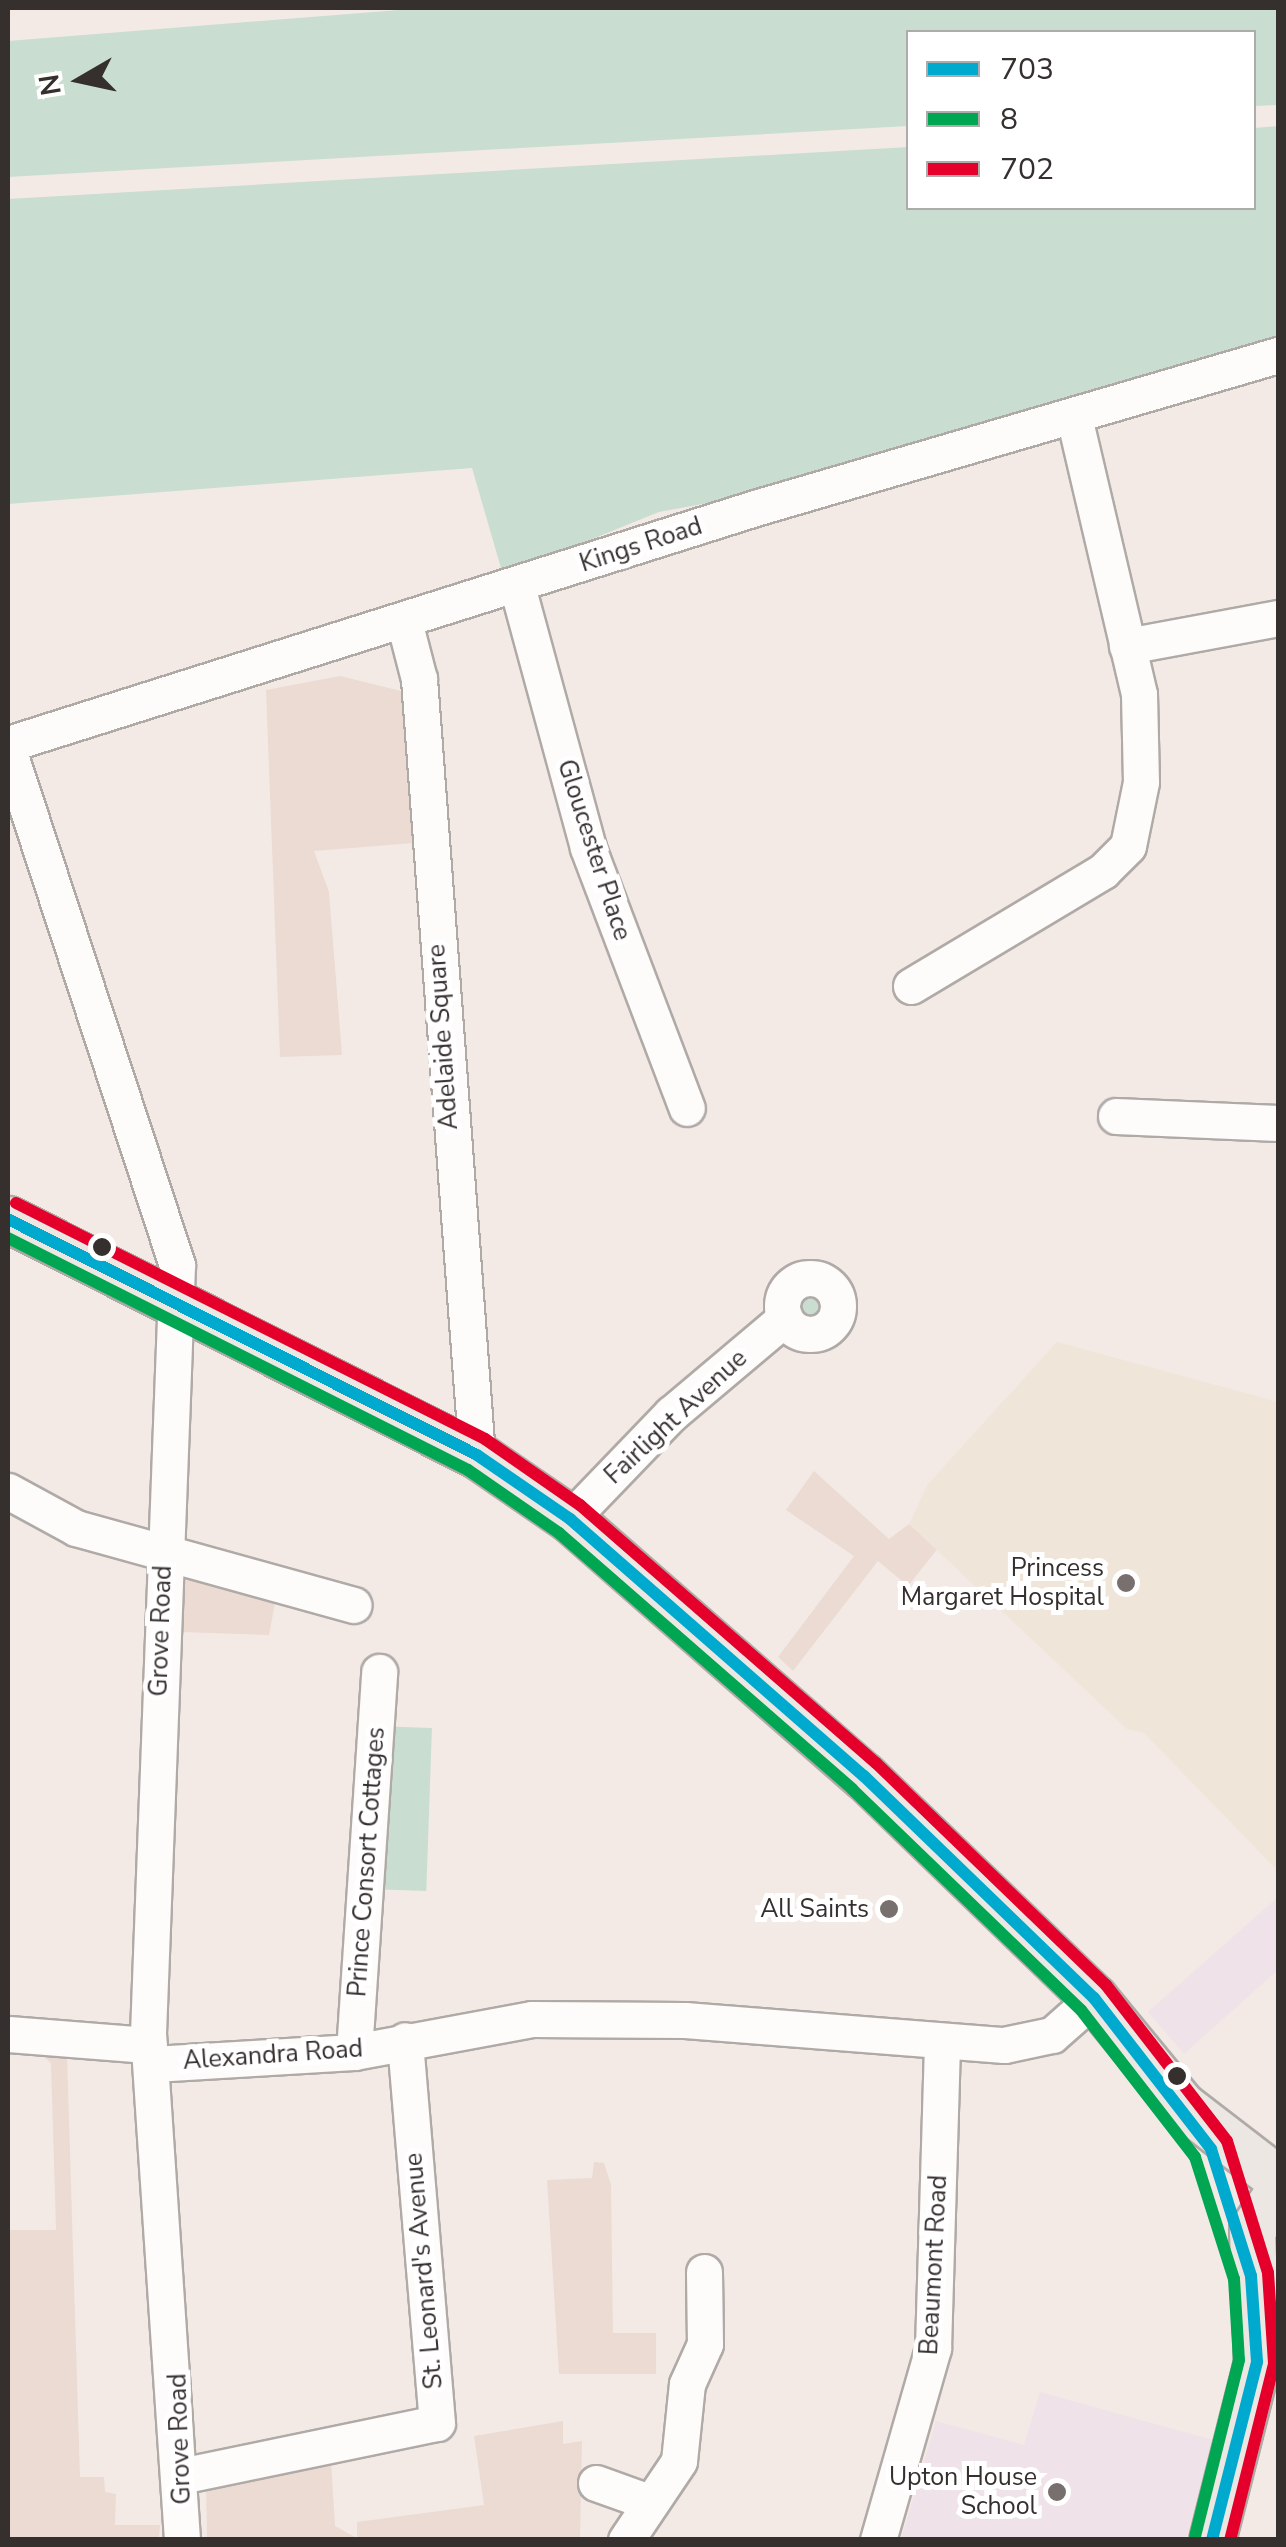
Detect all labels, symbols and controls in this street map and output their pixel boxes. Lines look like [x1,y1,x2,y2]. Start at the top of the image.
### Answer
north arrow [30,30,130,130]
legend [906,30,1256,210]
text: 703 [1000,49,1054,90]
text: N [30,71,71,98]
text: 8 [1000,99,1018,140]
text: 702 [1000,149,1054,190]
street label: Kings Road [576,511,706,579]
street label: Gloucester Place [551,756,637,944]
street label: Adelaide Square [422,943,464,1131]
unlabelled marker [92,1237,112,1257]
street label: Fairlight Avenue [599,1343,753,1491]
place label: Princess Margaret Hospital [901,1554,1104,1613]
street label: Grove Road [144,1565,178,1697]
marker: Princess Margaret Hospital [1113,1570,1139,1596]
street label: Prince Consort Cottages [343,1726,391,1998]
place label: All Saints [760,1894,869,1924]
marker: All Saints [878,1898,900,1920]
street label: Alexandra Road [182,2034,364,2076]
unlabelled marker [1167,2066,1187,2086]
street label: St. Leonard's Avenue [399,2152,449,2390]
street label: Beaumont Road [914,2174,954,2356]
street label: Grove Road [163,2373,197,2505]
place label: Upton House School [889,2463,1037,2522]
marker: Upton House School [1046,2481,1068,2503]

